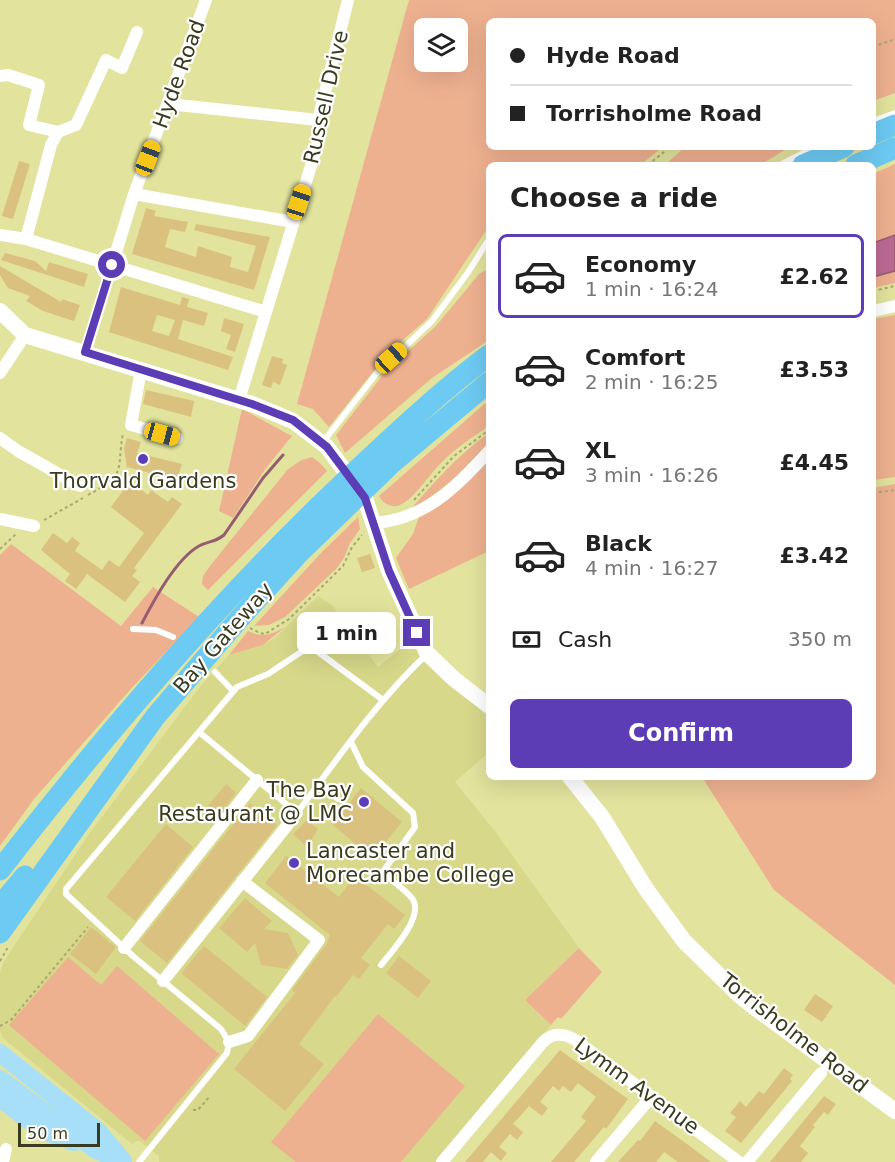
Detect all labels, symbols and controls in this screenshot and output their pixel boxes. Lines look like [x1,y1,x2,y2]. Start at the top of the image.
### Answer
street label: Hyde Road [148,16,210,132]
map controls [414,18,468,72]
button: layers [414,18,468,72]
street label: Russell Drive [299,28,353,166]
text: Hyde Road [546,43,680,68]
text: Torrisholme Road [546,101,762,126]
car [133,138,163,178]
car [285,182,313,222]
text: Choose a ride [510,182,718,213]
icon: car [513,249,567,303]
route start [98,251,125,278]
text: Economy [585,252,696,277]
text: £2.62 [779,264,849,289]
text: 1 min · 16:24 [585,277,719,301]
car [372,339,410,377]
icon: car [513,342,567,396]
text: Comfort [585,345,685,370]
text: £3.53 [779,357,849,382]
text: 2 min · 16:25 [585,370,719,394]
car [142,421,182,447]
icon: car [513,435,567,489]
text: XL [585,438,616,463]
text: £4.45 [779,450,849,475]
marker: Thorvald Gardens [136,452,150,466]
text: 3 min · 16:26 [585,463,719,487]
place label: Thorvald Gardens [49,469,236,493]
icon: car [513,528,567,582]
text: Black [585,531,652,556]
text: £3.42 [779,543,849,568]
text: 4 min · 16:27 [585,556,719,580]
street label: Bay Gateway [168,578,278,698]
callout: 1 min [297,612,396,654]
route end [403,619,430,646]
text: 1 min [315,621,378,645]
icon: cash [510,623,543,656]
text: Cash [558,627,612,652]
text: 350 m [788,627,852,651]
button: Confirm [510,699,852,768]
place label: The Bay Restaurant @ LMC [158,778,352,826]
marker: The Bay Restaurant @ LMC [357,795,371,809]
place label: Lancaster and Morecambe College [306,839,514,887]
marker: Lancaster and Morecambe College [287,856,301,870]
street label: Torrisholme Road [715,967,873,1098]
street label: Lymm Avenue [570,1033,704,1139]
scale bar [18,1120,100,1148]
text: 50 m [27,1124,68,1143]

